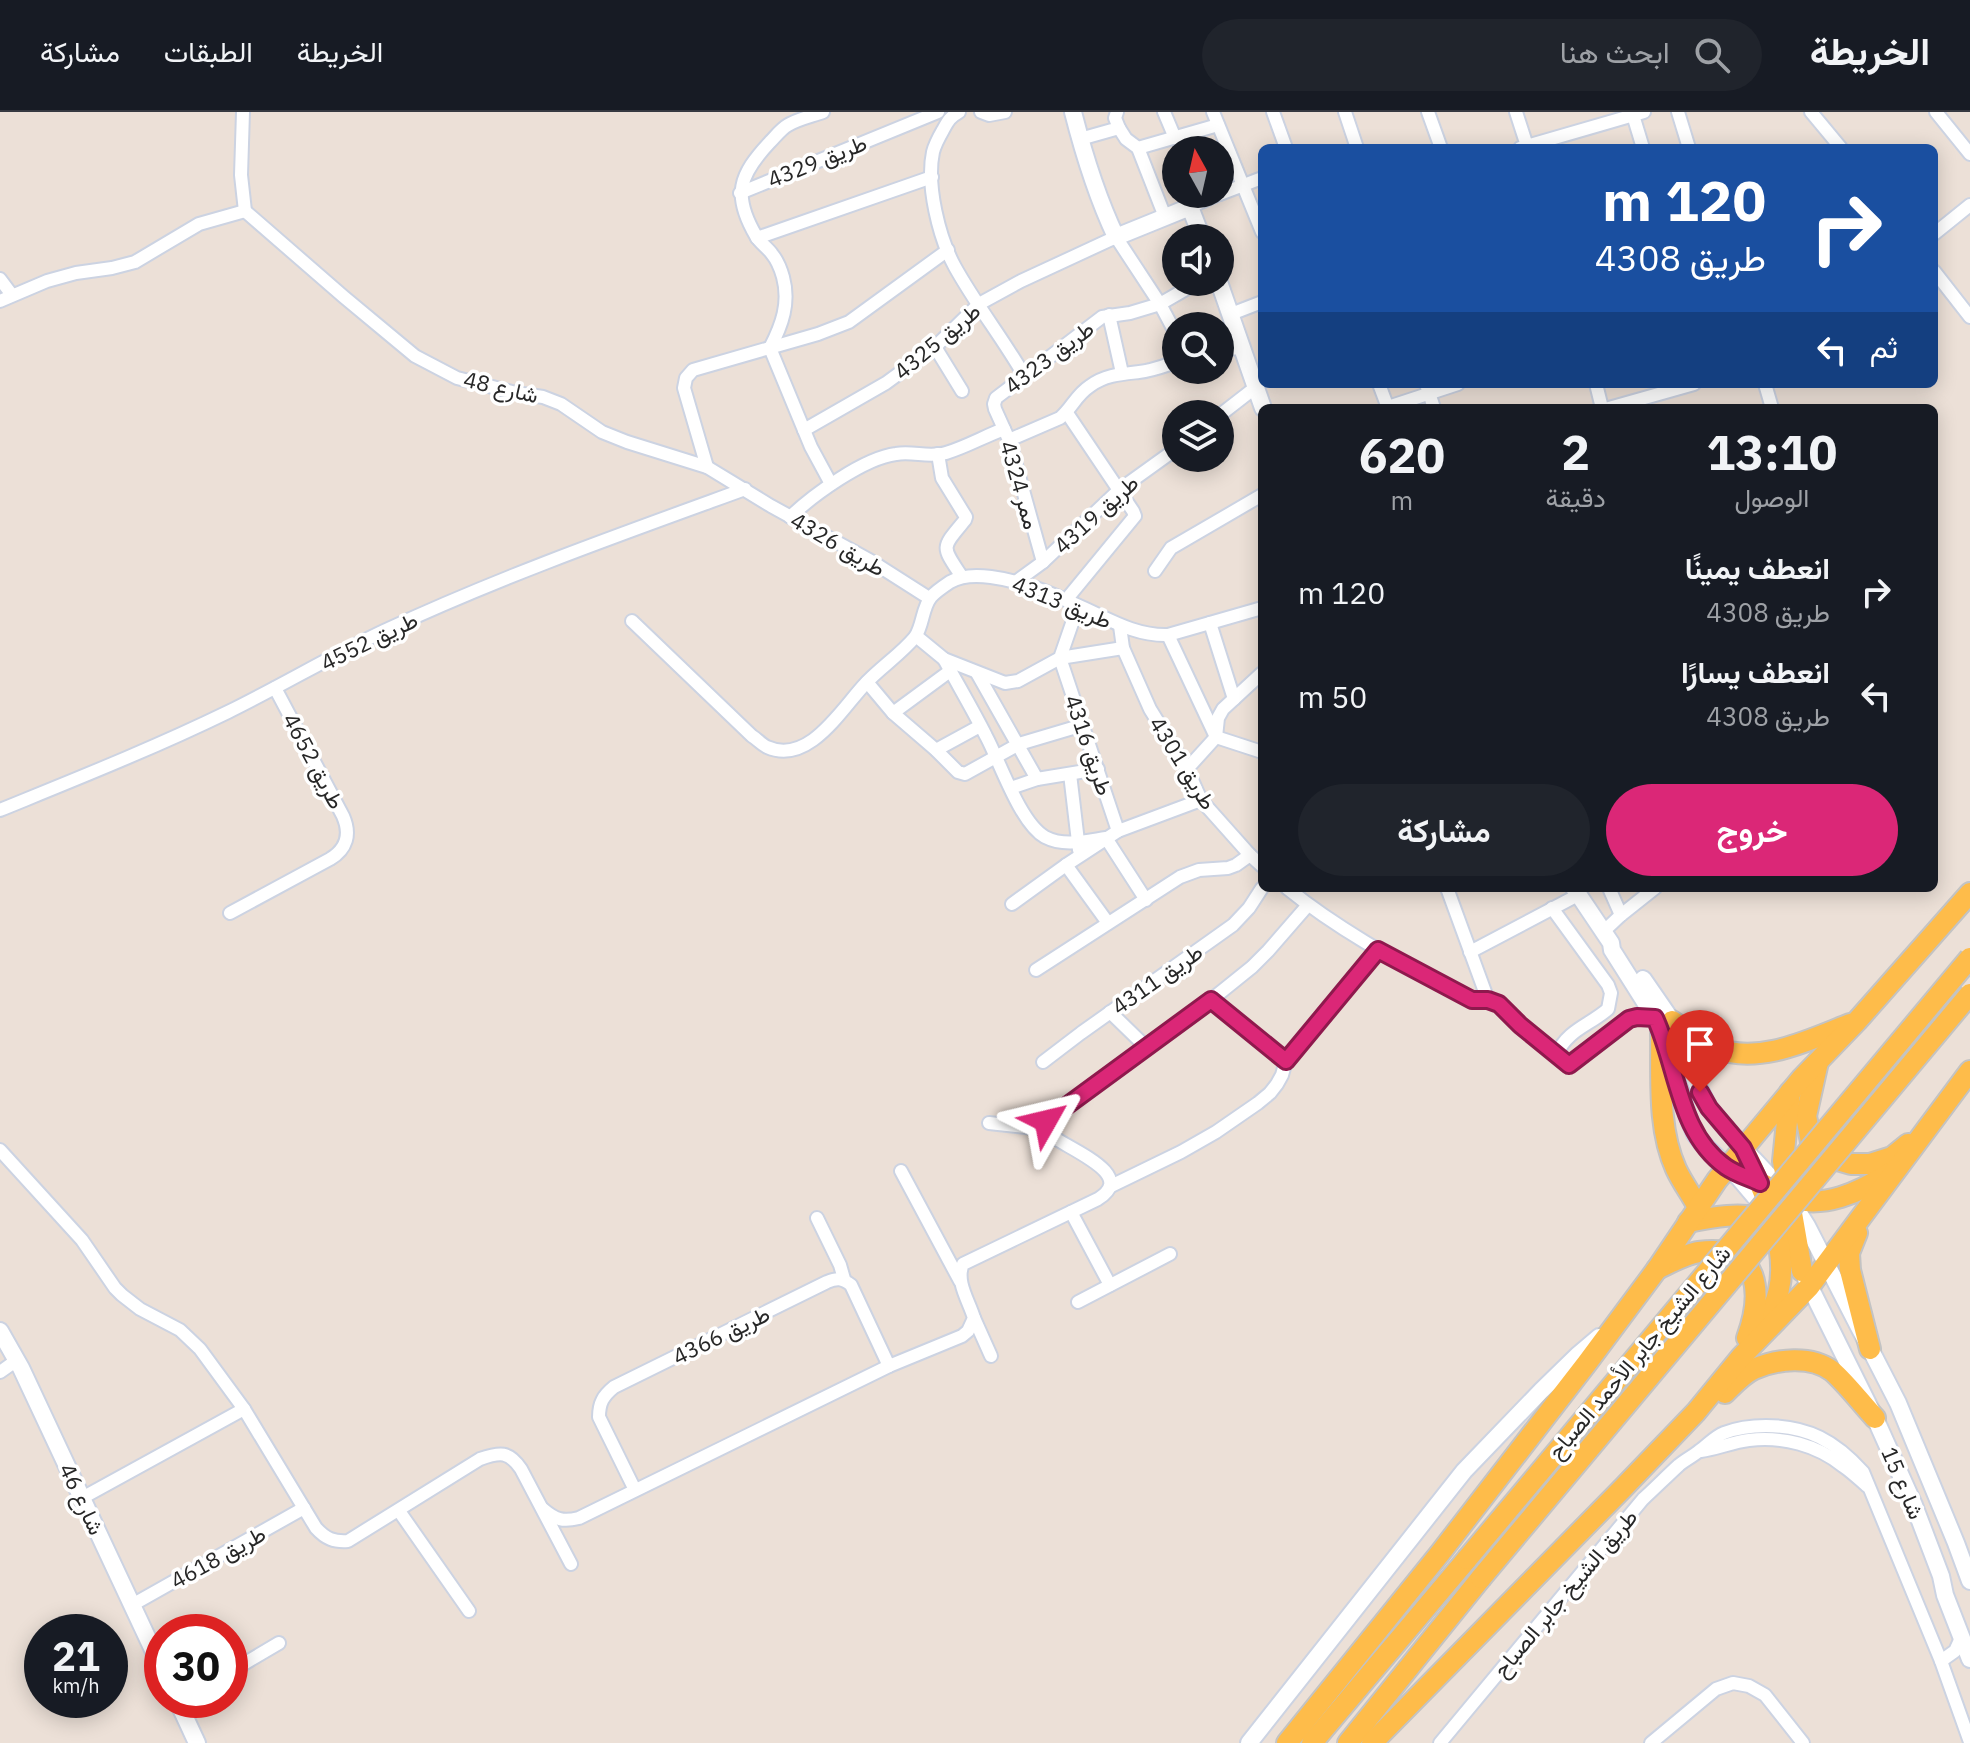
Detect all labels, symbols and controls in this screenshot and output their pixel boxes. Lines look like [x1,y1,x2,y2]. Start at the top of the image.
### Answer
search box [1202,19,1762,91]
text: الخريطة [1810,26,1930,75]
text: ابحث هنا [1560,32,1670,71]
text: مشاركة [40,33,120,70]
text: الطبقات [164,33,253,70]
text: الخريطة [297,33,383,70]
icon: search [1690,33,1734,77]
street label: طريق 4329 [763,127,871,194]
north arrow [1162,136,1234,208]
map controls [1162,136,1234,472]
text: 120 m [1602,164,1766,236]
icon: right [1794,176,1898,280]
button: sound [1162,224,1234,296]
text: طريق 4308 [1595,234,1766,281]
street label: طريق 4325 [887,296,986,385]
button: search [1162,312,1234,384]
street label: طريق 4323 [998,314,1099,400]
text: ثم [1870,327,1898,366]
icon: left [1810,328,1854,372]
street label: شارع 48 [461,364,541,410]
button: layers [1162,400,1234,472]
text: 2 [1561,421,1590,483]
text: 13:10 [1706,421,1837,483]
text: 620 [1359,424,1445,486]
street label: ممر 4324 [994,437,1047,533]
street label: طريق 4319 [1047,468,1144,559]
text: دقيقة [1546,480,1606,514]
text: الوصول [1734,480,1809,514]
text: m [1390,483,1413,517]
street label: طريق 4326 [786,505,891,582]
text: انعطف يمينًا [1685,548,1830,587]
street label: طريق 4313 [1008,568,1116,635]
icon: right [1854,570,1898,614]
text: 120 m [1298,573,1385,612]
text: طريق 4308 [1706,595,1830,629]
street label: طريق 4552 [315,605,422,677]
text: انعطف يسارًا [1681,652,1830,691]
icon: left [1854,674,1898,718]
text: 50 m [1298,677,1367,716]
street label: طريق 4316 [1059,691,1120,799]
text: طريق 4308 [1706,699,1830,733]
street label: طريق 4652 [277,708,352,814]
street label: طريق 4301 [1143,711,1223,815]
button: مشاركة [1298,784,1590,876]
button: خروج [1606,784,1898,876]
street label: طريق 4311 [1106,937,1208,1020]
pin [1666,1010,1734,1092]
icon: arrive [1678,1022,1722,1066]
position arrow [1004,1079,1088,1163]
street label: شارع الشيخ جابر الأحمد الصباح [1541,1239,1737,1465]
street label: طريق 4366 [667,1299,774,1371]
street label: شارع 15 [1874,1442,1932,1524]
street label: شارع 46 [52,1458,112,1540]
street label: طريق الشيخ جابر الصباح [1486,1503,1644,1683]
street label: طريق 4618 [165,1519,271,1595]
speed limit sign: 30 [144,1614,248,1718]
text: 21 [52,1630,100,1682]
text: km/h [52,1672,100,1699]

